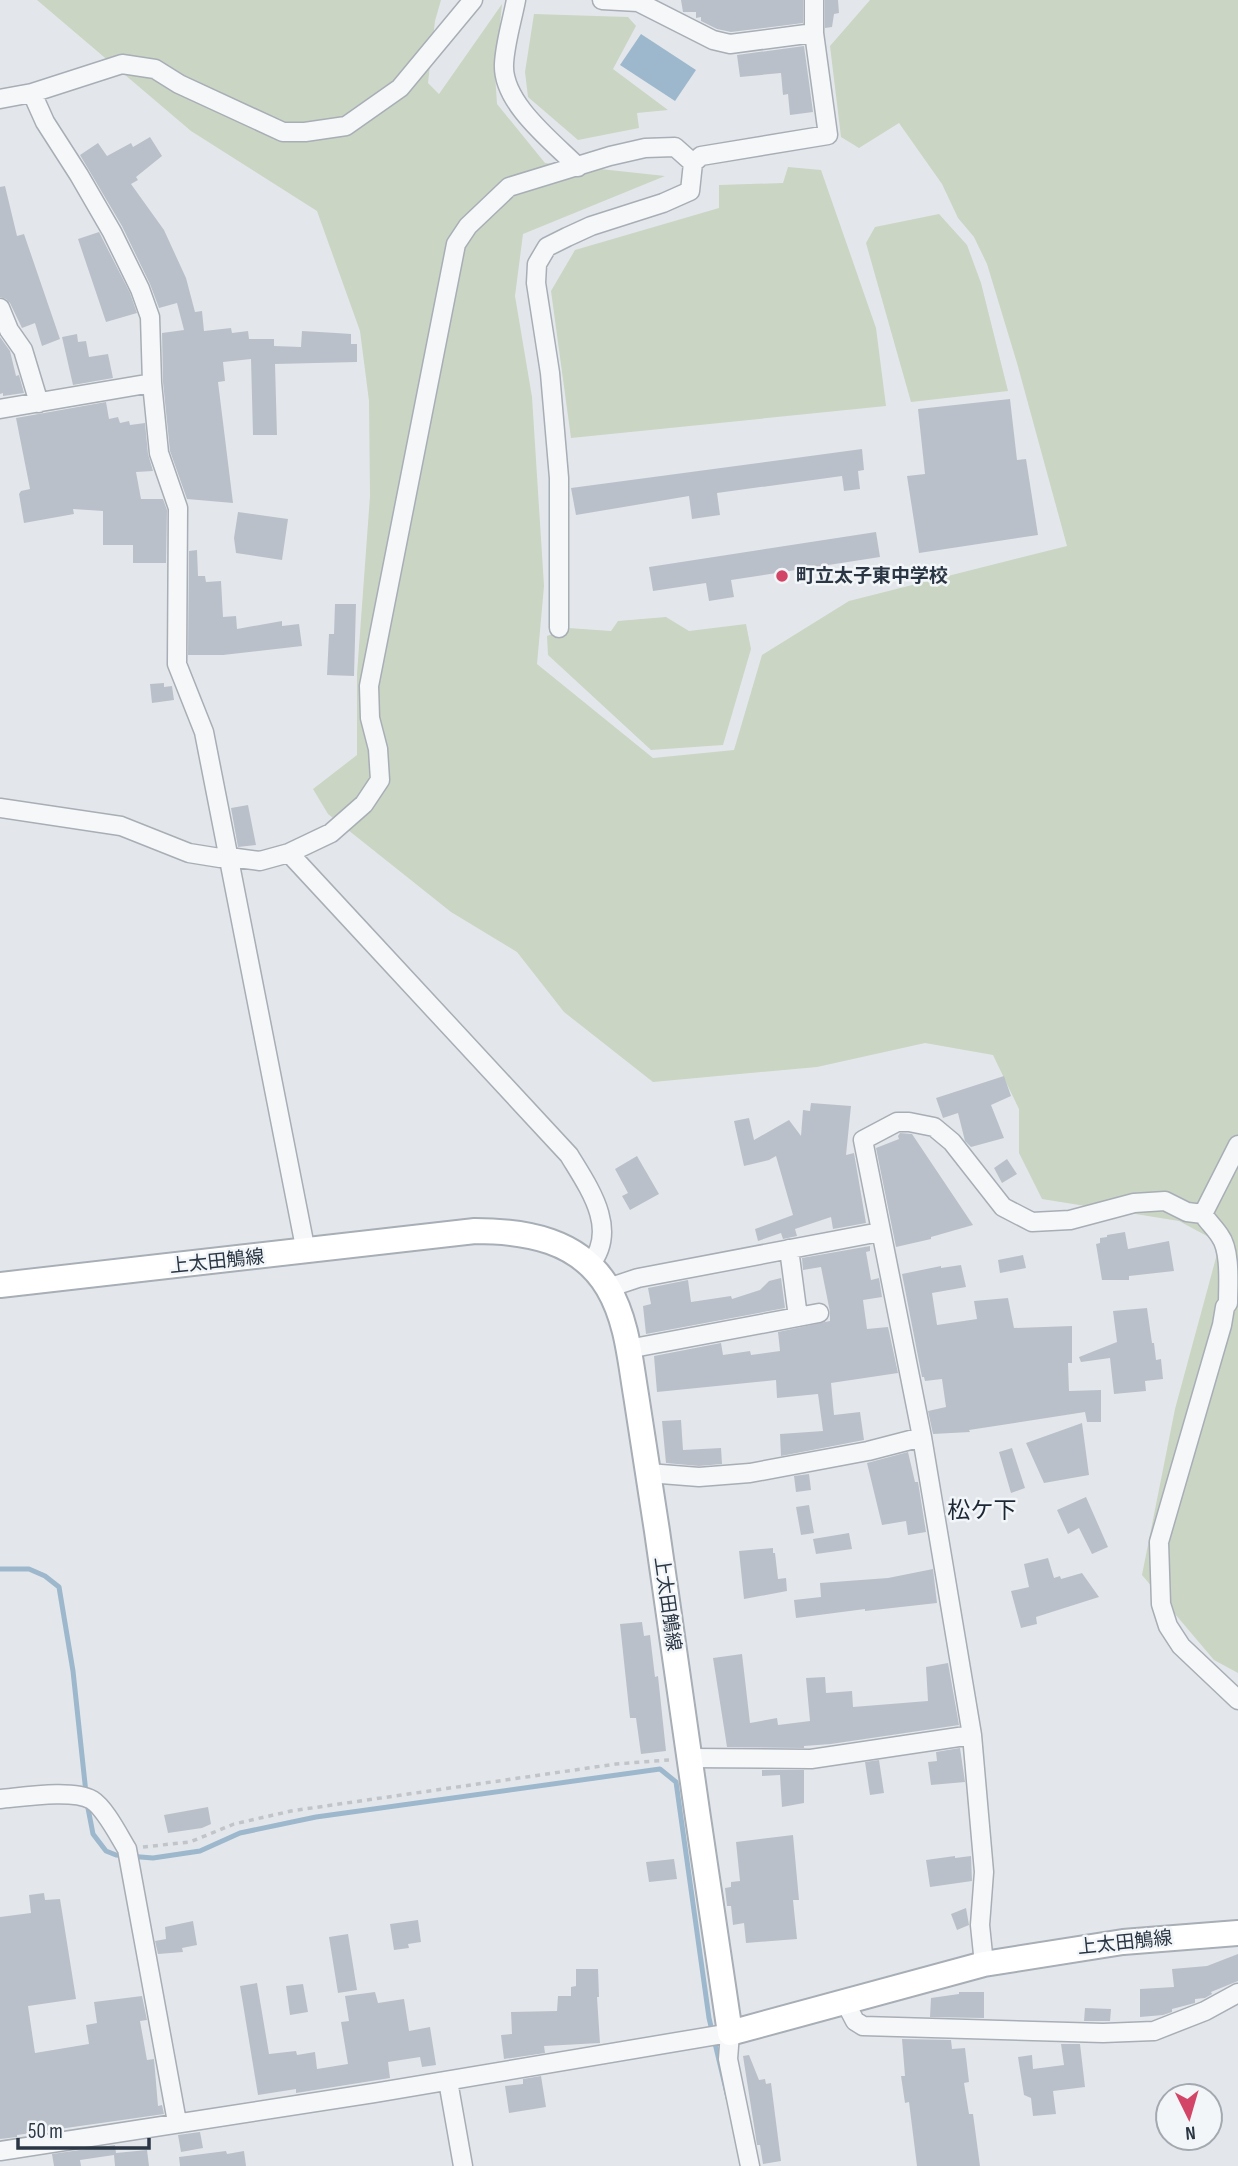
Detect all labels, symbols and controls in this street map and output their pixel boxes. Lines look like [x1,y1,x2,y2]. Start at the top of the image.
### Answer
place label: 町立太子東中学校 [796,565,948,588]
marker: 町立太子東中学校 [774,568,790,584]
street label: 上太田鵤線 [169,1246,265,1278]
district label: 松ケ下 [948,1497,1017,1525]
street label: 上太田鵤線 [649,1555,685,1653]
street label: 上太田鵤線 [1077,1927,1173,1959]
north arrow [1154,2082,1224,2152]
scale bar [18,2106,149,2150]
text: 50 m [28,2119,63,2144]
text: N [1184,2121,1196,2144]

